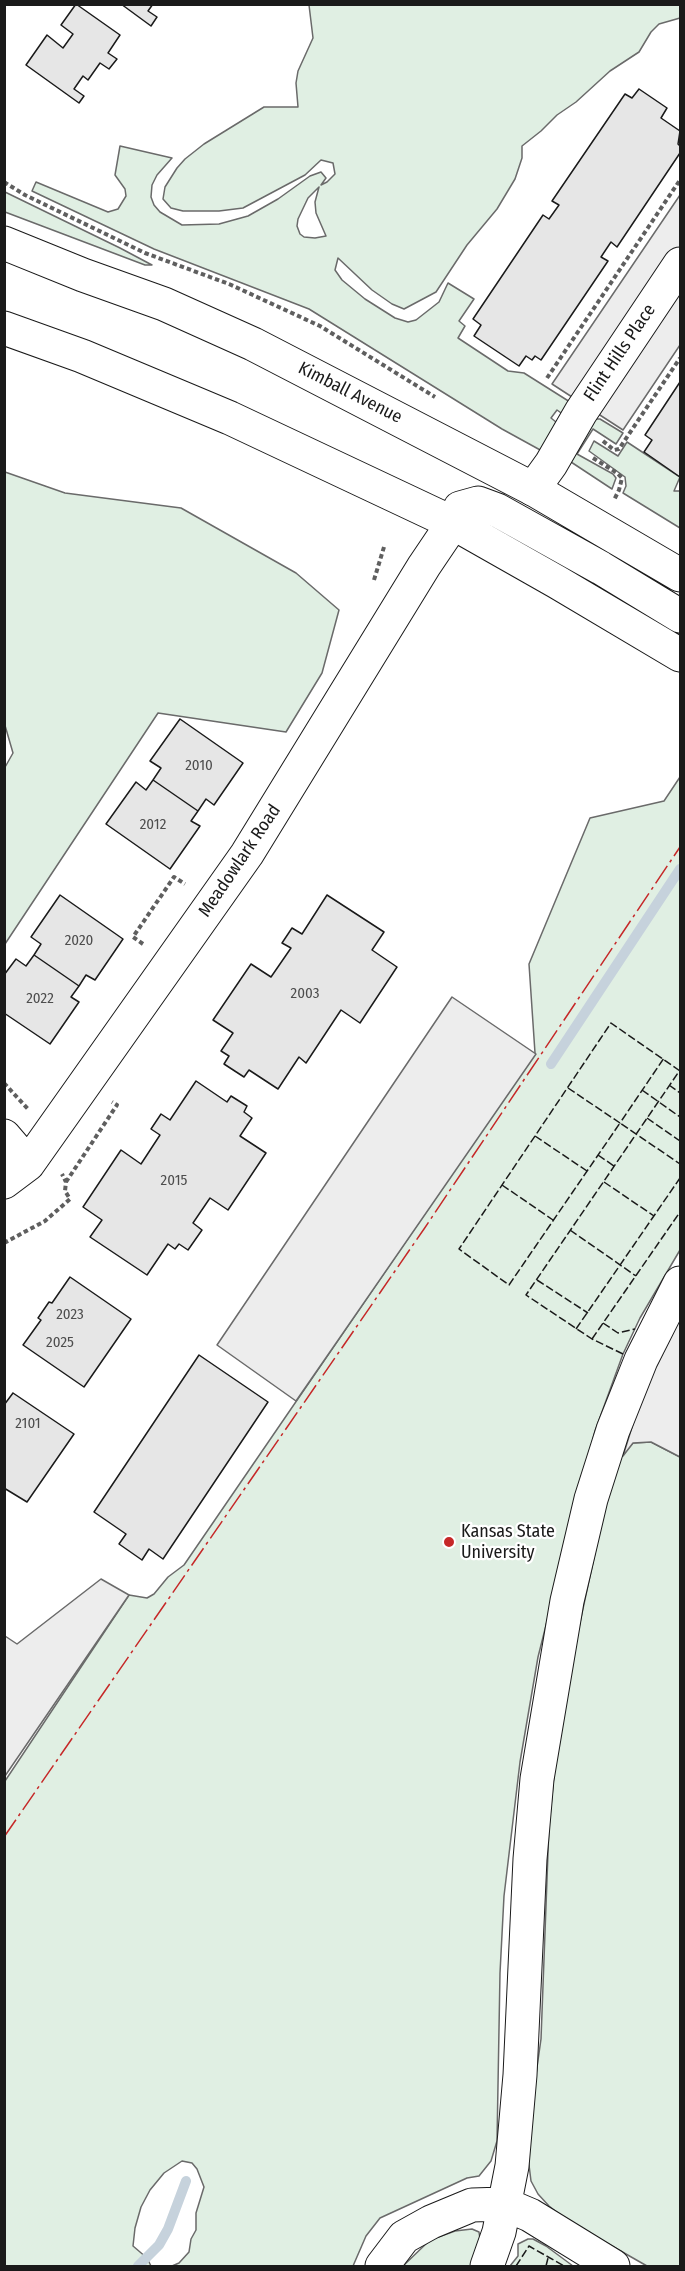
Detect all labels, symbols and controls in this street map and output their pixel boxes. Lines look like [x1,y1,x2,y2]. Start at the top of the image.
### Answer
street label: Flint Hills Place [580,300,660,406]
street label: Kimball Avenue [294,358,406,428]
house number: 2010 [185,757,213,775]
street label: Meadowlark Road [194,801,286,921]
house number: 2012 [140,816,166,834]
house number: 2020 [65,932,93,950]
house number: 2003 [291,985,319,1003]
house number: 2022 [26,990,54,1008]
house number: 2015 [161,1172,187,1190]
house number: 2023 [56,1306,84,1324]
house number: 2025 [46,1334,74,1352]
house number: 2101 [15,1415,41,1433]
place label: Kansas State University [461,1521,555,1564]
marker: Kansas State University [442,1535,456,1549]

